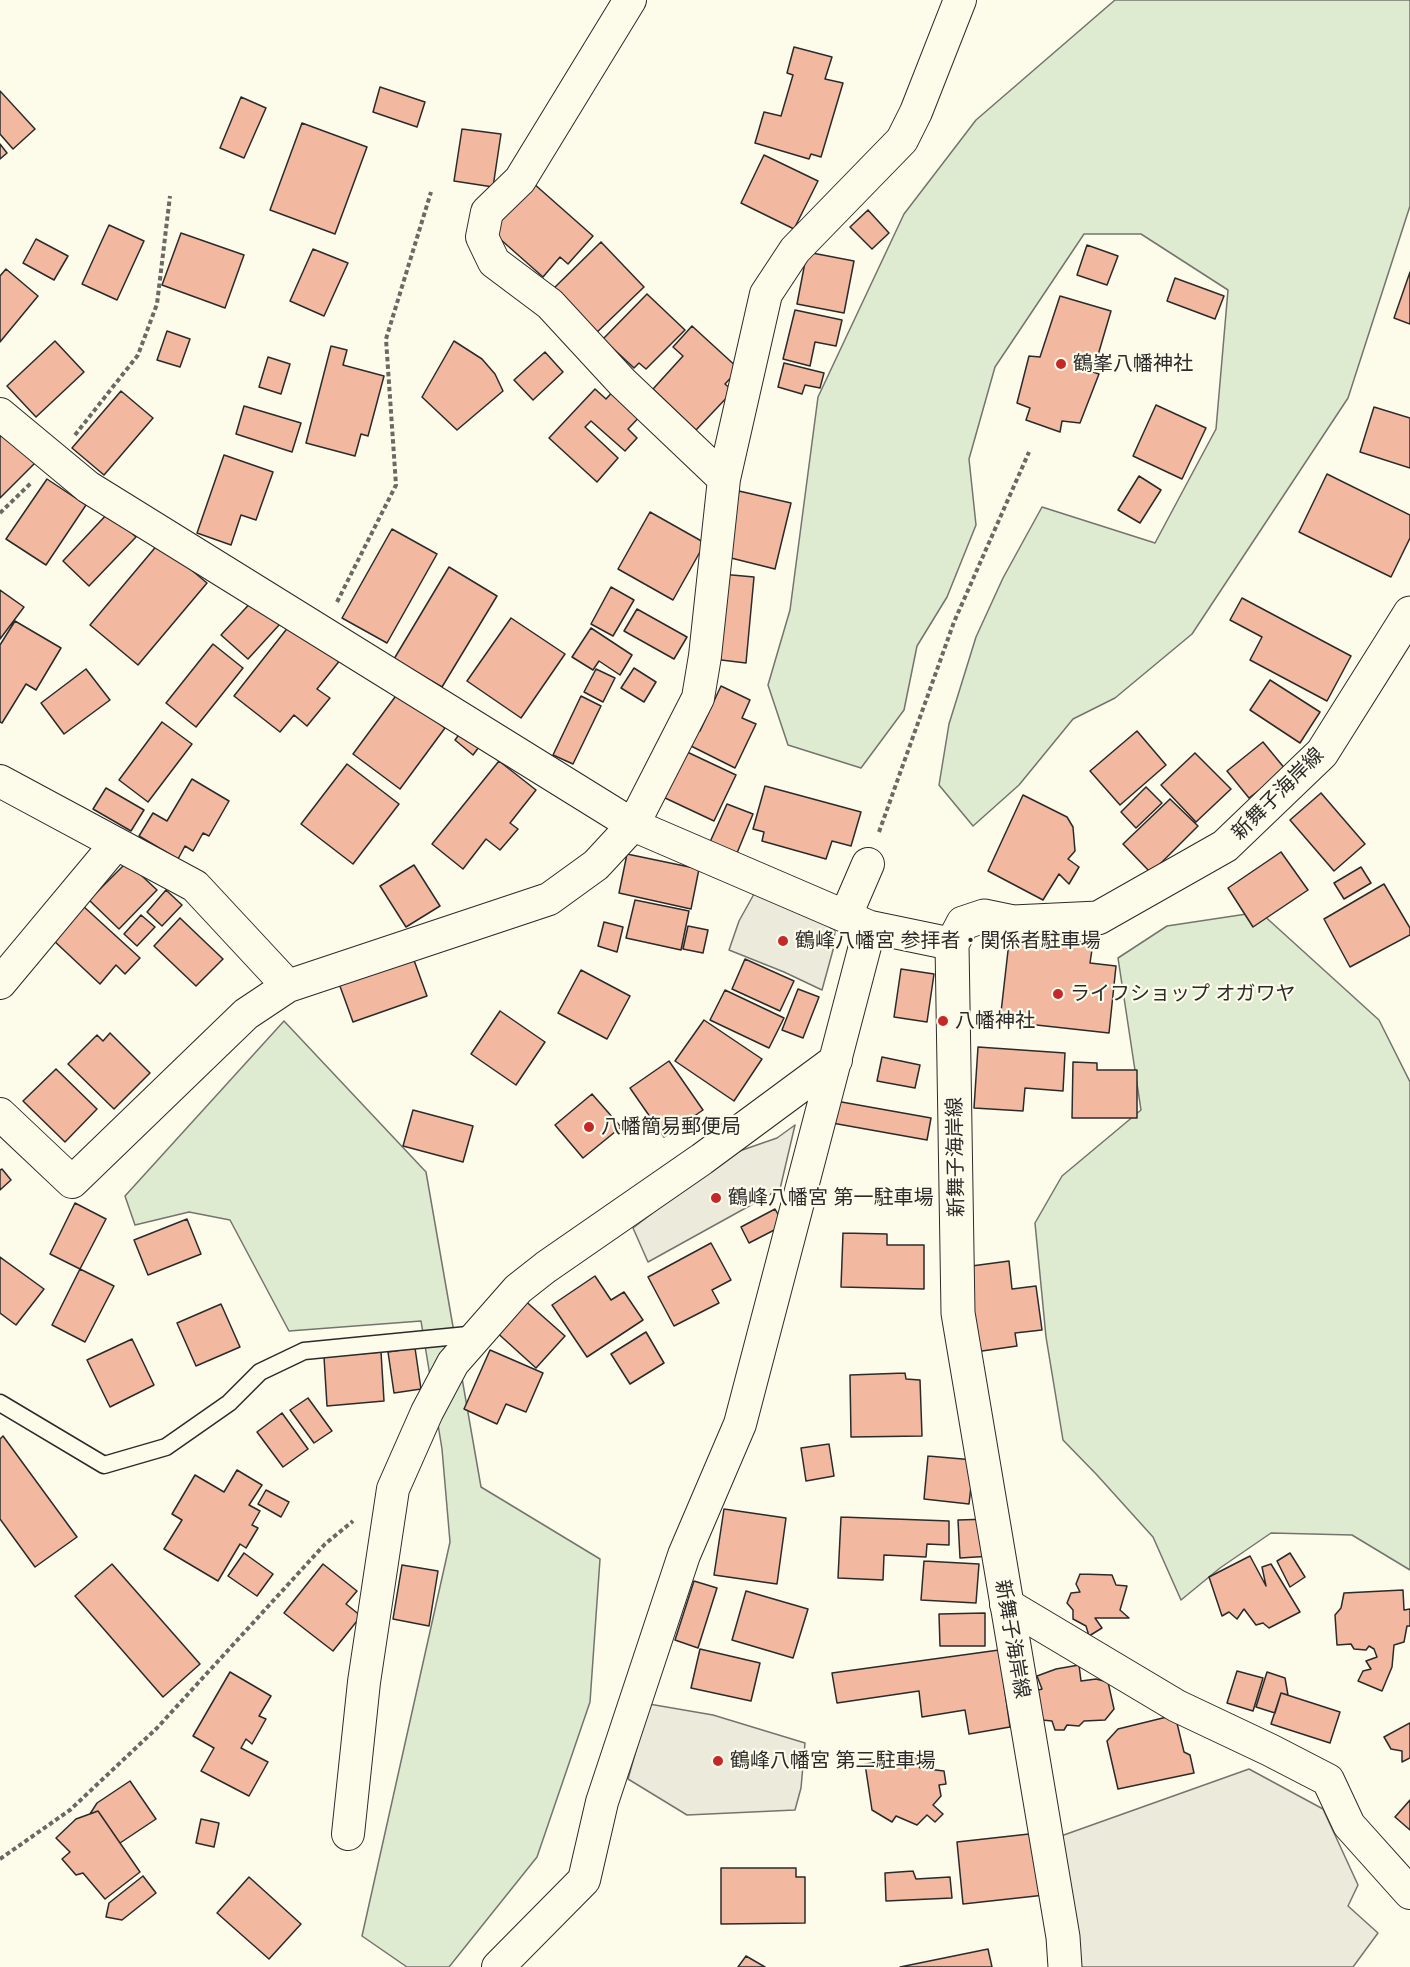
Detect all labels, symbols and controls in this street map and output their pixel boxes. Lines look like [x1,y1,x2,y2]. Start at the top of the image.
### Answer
place label: 鶴峯八幡神社 [1073,352,1193,376]
marker: 鶴峯八幡神社 [1054,357,1068,371]
street label: 新舞子海岸線 [1227,743,1329,845]
place label: 鶴峰八幡宮 参拝者・関係者駐車場 [795,929,1100,953]
marker: 鶴峰八幡宮 参拝者・関係者駐車場 [776,934,790,948]
place label: ライフショップ オガワヤ [1070,982,1295,1006]
marker: ライフショップ オガワヤ [1051,987,1065,1001]
place label: 八幡神社 [955,1009,1035,1033]
marker: 八幡神社 [936,1014,950,1028]
street label: 新舞子海岸線 [943,1097,969,1217]
place label: 八幡簡易郵便局 [601,1115,741,1139]
marker: 八幡簡易郵便局 [582,1120,596,1134]
place label: 鶴峰八幡宮 第一駐車場 [728,1186,933,1210]
marker: 鶴峰八幡宮 第一駐車場 [709,1191,723,1205]
street label: 新舞子海岸線 [990,1578,1034,1700]
place label: 鶴峰八幡宮 第三駐車場 [730,1749,935,1773]
marker: 鶴峰八幡宮 第三駐車場 [711,1754,725,1768]

